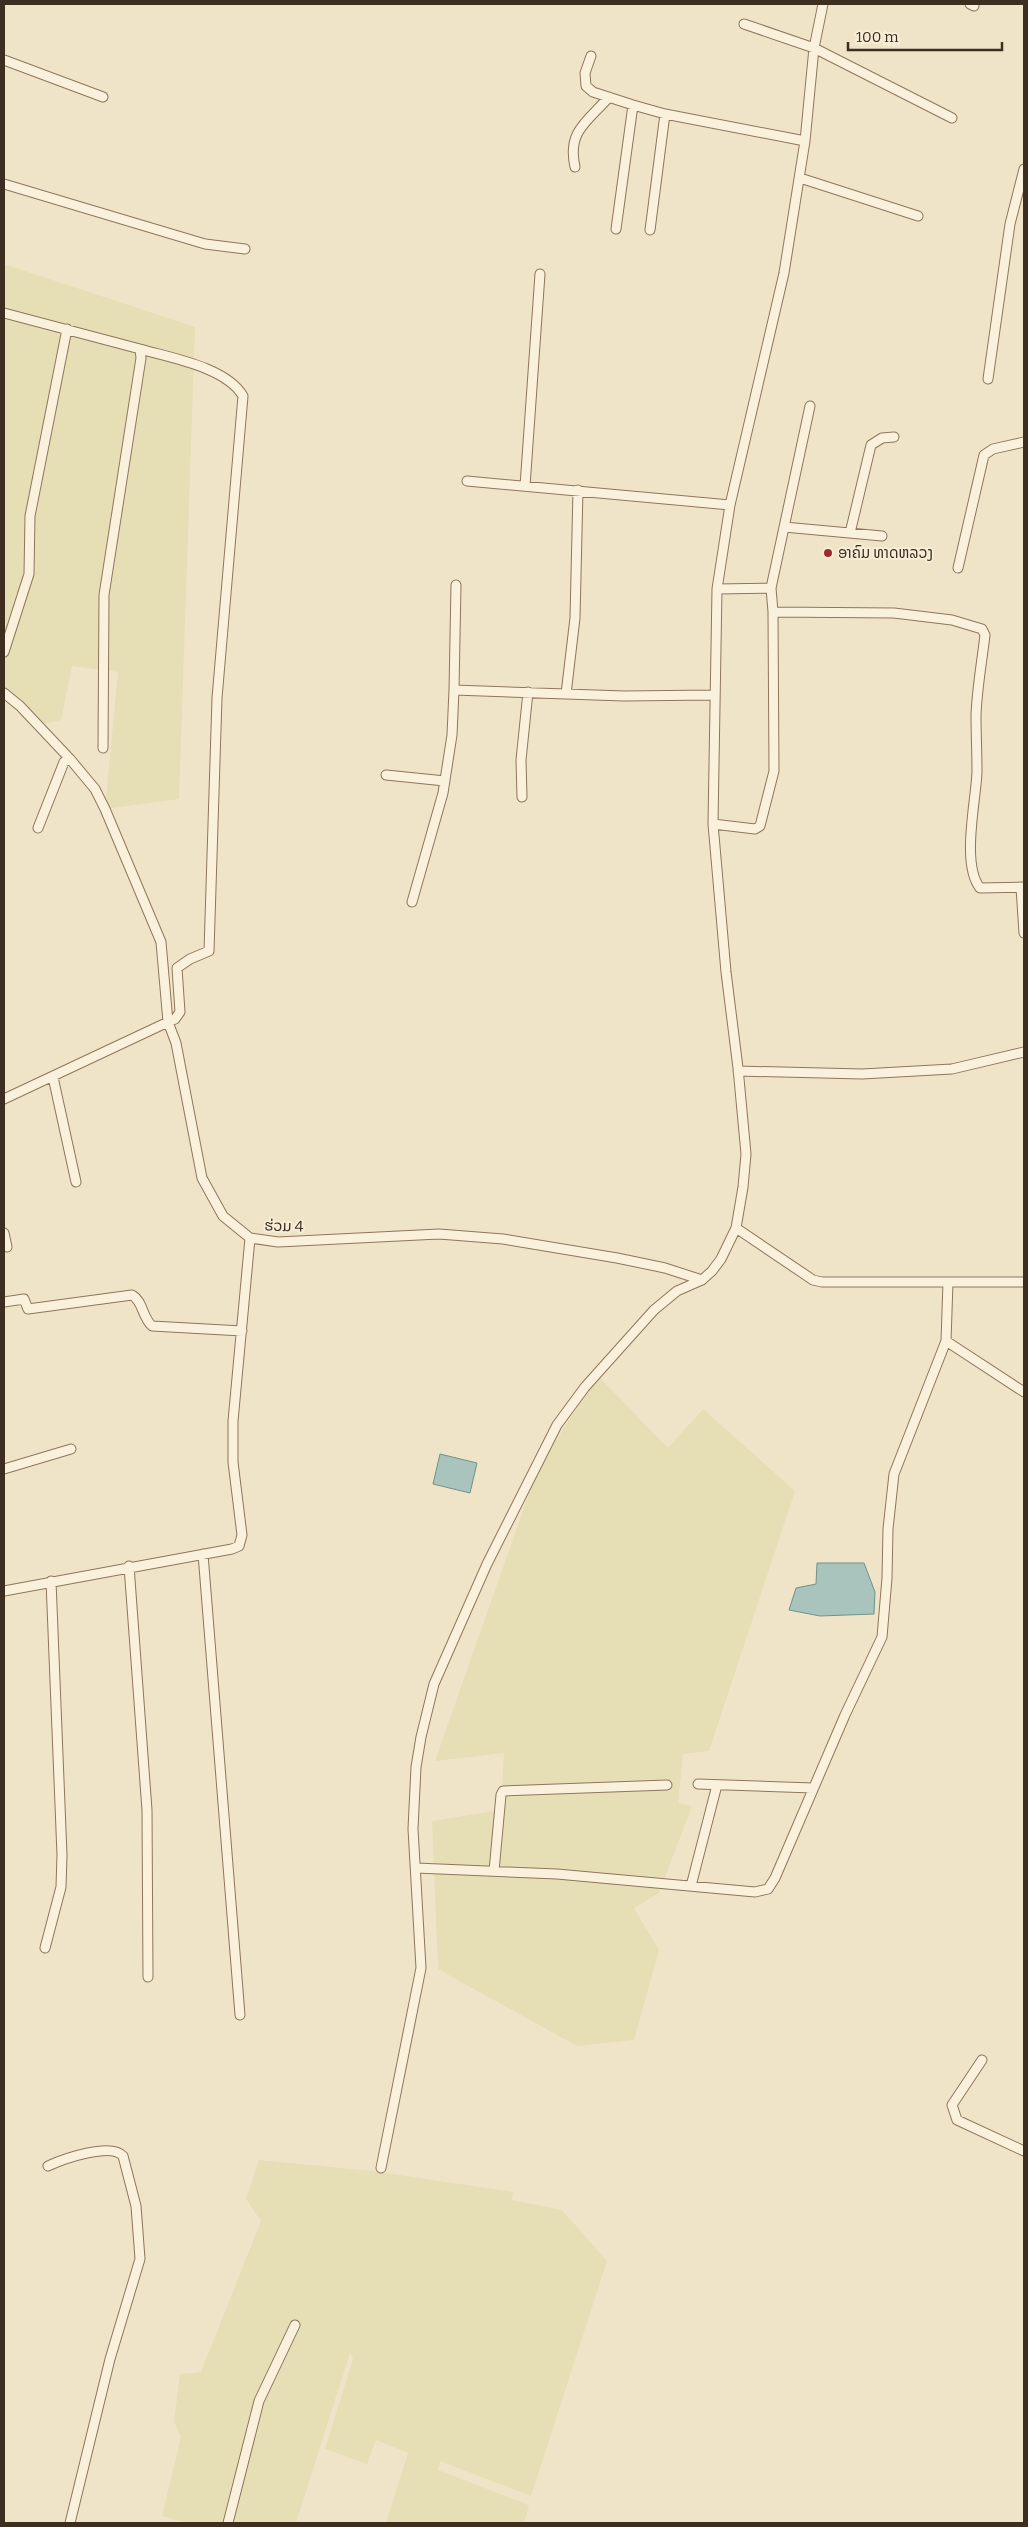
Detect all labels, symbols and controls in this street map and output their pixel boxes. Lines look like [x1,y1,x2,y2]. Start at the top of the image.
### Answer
scale bar [848,20,1002,52]
text: 100 m [856,28,899,46]
place label: ອາຄົມ ທາດຫລວງ [838,544,933,562]
marker: ອາຄົມ ທາດຫລວງ [822,547,834,559]
street label: ຮ່ວມ 4 [264,1216,304,1236]

